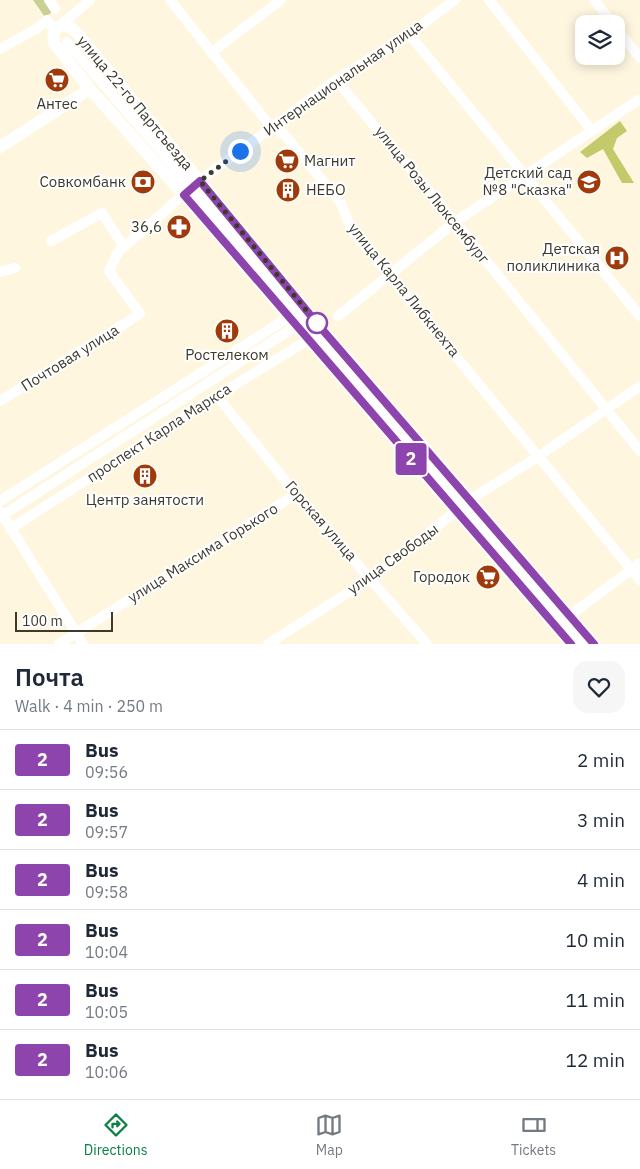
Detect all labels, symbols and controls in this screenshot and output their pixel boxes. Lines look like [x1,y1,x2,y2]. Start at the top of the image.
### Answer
street label: Интернациональная улица [260,15,426,140]
map controls [575,15,625,65]
button: layers [575,15,625,65]
street label: улица 22-го Партсъезда [73,31,197,174]
supermarket icon: Антес [44,67,70,93]
place label: Антес [36,94,78,113]
street label: улица Розы Люксембург [371,122,494,268]
your location [228,139,253,164]
supermarket icon: Магнит [274,148,300,174]
place label: Магнит [304,151,355,170]
place label: Детский сад №8 "Сказка" [483,163,572,199]
bank icon: Совкомбанк [130,169,156,195]
school or university icon: Детский сад №8 "Сказка" [576,169,602,195]
place label: Совкомбанк [40,172,126,191]
building icon: НЕБО [275,177,301,203]
place label: НЕБО [306,180,346,199]
pharmacy icon: 36,6 [166,214,192,240]
place label: 36,6 [131,217,162,236]
street label: улица Карла Либкнехта [345,219,464,360]
place label: Детская поликлиника [506,239,600,275]
hospital icon: Детская поликлиника [604,245,630,271]
unlabelled marker [306,312,328,334]
building icon: Ростелеком [214,318,240,344]
street label: Почтовая улица [17,320,122,395]
place label: Ростелеком [185,345,269,364]
street label: проспект Карла Маркса [83,379,234,486]
line badge: 2 [395,443,427,475]
text: 2 [406,447,416,470]
building icon: Центр занятости [132,463,158,489]
street label: Горская улица [281,477,361,565]
place label: Центр занятости [86,490,204,509]
street label: улица Максима Горького [124,499,281,607]
street label: улица Свободы [343,519,442,598]
supermarket icon: Городок [475,564,501,590]
place label: Городок [413,567,470,586]
scale bar [15,609,112,632]
text: 100 m [22,612,63,630]
text: Почта [15,661,84,693]
button: heart [573,661,625,713]
text: Walk · 4 min · 250 m [15,696,163,716]
text: Bus [85,738,119,762]
text: 2 [37,748,48,771]
text: 2 min [577,748,625,772]
text: 09:56 [85,762,128,782]
text: Bus [85,798,119,822]
text: 2 [37,808,48,831]
text: 3 min [577,808,625,832]
text: 09:57 [85,822,128,842]
text: Bus [85,858,119,882]
text: 2 [37,868,48,891]
text: 4 min [577,868,625,892]
text: 09:58 [85,882,128,902]
text: Bus [85,918,119,942]
text: 2 [37,928,48,951]
text: 10 min [566,928,625,952]
text: 10:04 [85,942,128,962]
text: Bus [85,978,119,1002]
text: 2 [37,988,48,1011]
text: 11 min [566,988,625,1012]
text: 10:05 [85,1002,128,1022]
text: Bus [85,1038,119,1062]
text: 2 [37,1048,48,1071]
text: 12 min [566,1048,625,1072]
text: 10:06 [85,1062,128,1082]
tab: Directions [84,1111,148,1159]
tab: Map [315,1111,343,1159]
tab: Tickets [511,1111,556,1159]

